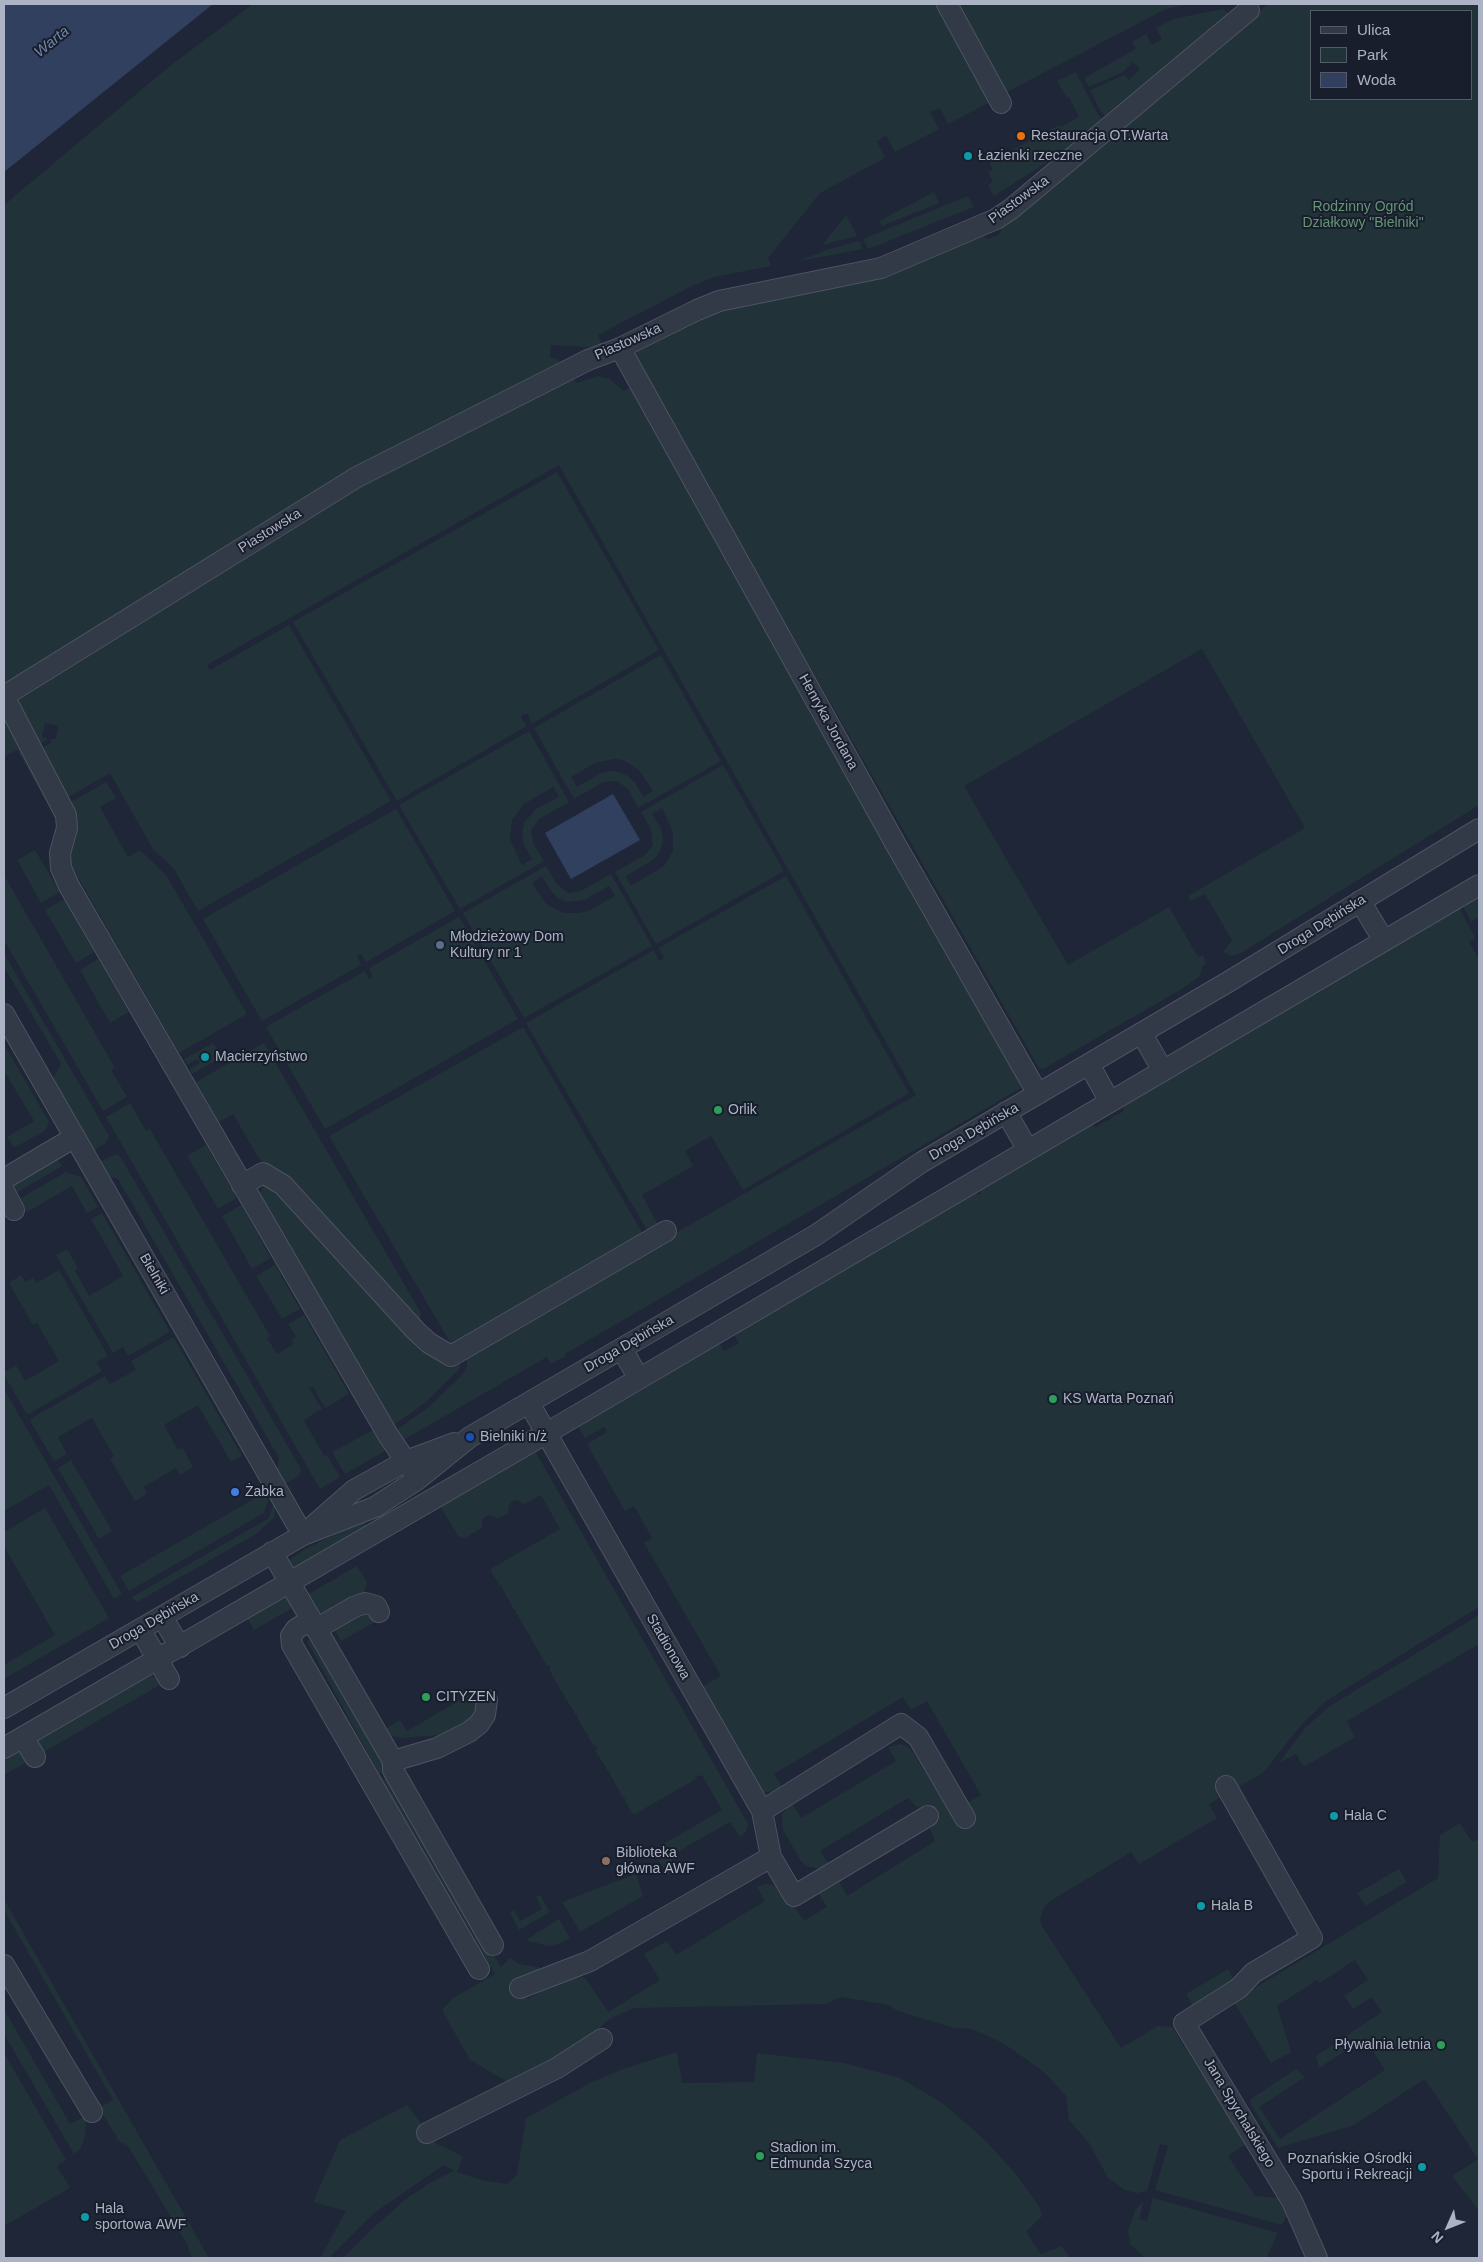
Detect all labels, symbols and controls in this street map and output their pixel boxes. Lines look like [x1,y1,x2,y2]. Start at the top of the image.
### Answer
legend [1310,10,1473,100]
text: Ulica [1357,21,1390,38]
water label: Warta [31,23,73,61]
text: Park [1357,46,1388,63]
text: Woda [1357,71,1396,88]
place label: Restauracja OT.Warta [1031,128,1168,144]
marker: Restauracja OT.Warta [1015,130,1027,142]
place label: Łazienki rzeczne [978,148,1082,164]
marker: Łazienki rzeczne [962,150,974,162]
street label: Piastowska [985,172,1053,228]
park label: Rodzinny Ogród Działkowy "Bielniki" [1302,199,1424,232]
street label: Piastowska [592,320,664,364]
street label: Piastowska [236,505,304,557]
street label: Henryka Jordana [795,671,861,773]
street label: Droga Dębińska [1275,891,1369,959]
place label: Młodzieżowy Dom Kultury nr 1 [450,929,564,962]
marker: Młodzieżowy Dom Kultury nr 1 [434,939,446,951]
place label: Macierzyństwo [215,1049,308,1065]
marker: Macierzyństwo [199,1051,211,1063]
street label: Droga Dębińska [926,1100,1022,1164]
place label: Orlik [728,1102,757,1118]
marker: Orlik [712,1104,724,1116]
street label: Bielniki [136,1251,172,1297]
street label: Droga Dębińska [581,1312,677,1376]
place label: KS Warta Poznań [1063,1391,1174,1407]
marker: KS Warta Poznań [1047,1393,1059,1405]
place label: Bielniki n/ż [480,1429,547,1445]
marker: Bielniki n/ż [464,1431,476,1443]
place label: Żabka [245,1484,284,1500]
marker: Żabka [229,1486,241,1498]
street label: Droga Dębińska [106,1589,202,1653]
street label: Stadionowa [642,1611,694,1683]
place label: CITYZEN [436,1689,496,1705]
marker: CITYZEN [420,1691,432,1703]
place label: Hala C [1344,1808,1387,1824]
marker: Hala C [1328,1810,1340,1822]
place label: Biblioteka główna AWF [616,1845,695,1878]
marker: Biblioteka główna AWF [600,1855,612,1867]
place label: Hala B [1211,1898,1253,1914]
marker: Hala B [1195,1900,1207,1912]
place label: Pływalnia letnia [1335,2037,1431,2053]
marker: Pływalnia letnia [1435,2039,1447,2051]
street label: Jana Spychalskiego [1200,2055,1278,2171]
place label: Stadion im. Edmunda Szyca [770,2140,872,2172]
marker: Stadion im. Edmunda Szyca [754,2150,766,2162]
place label: Poznańskie Ośrodki Sportu i Rekreacji [1287,2151,1412,2184]
marker: Poznańskie Ośrodki Sportu i Rekreacji [1416,2161,1428,2173]
place label: Hala sportowa AWF [95,2201,186,2234]
north arrow [1423,2202,1473,2252]
marker: Hala sportowa AWF [79,2211,91,2223]
text: N [1428,2228,1446,2247]

